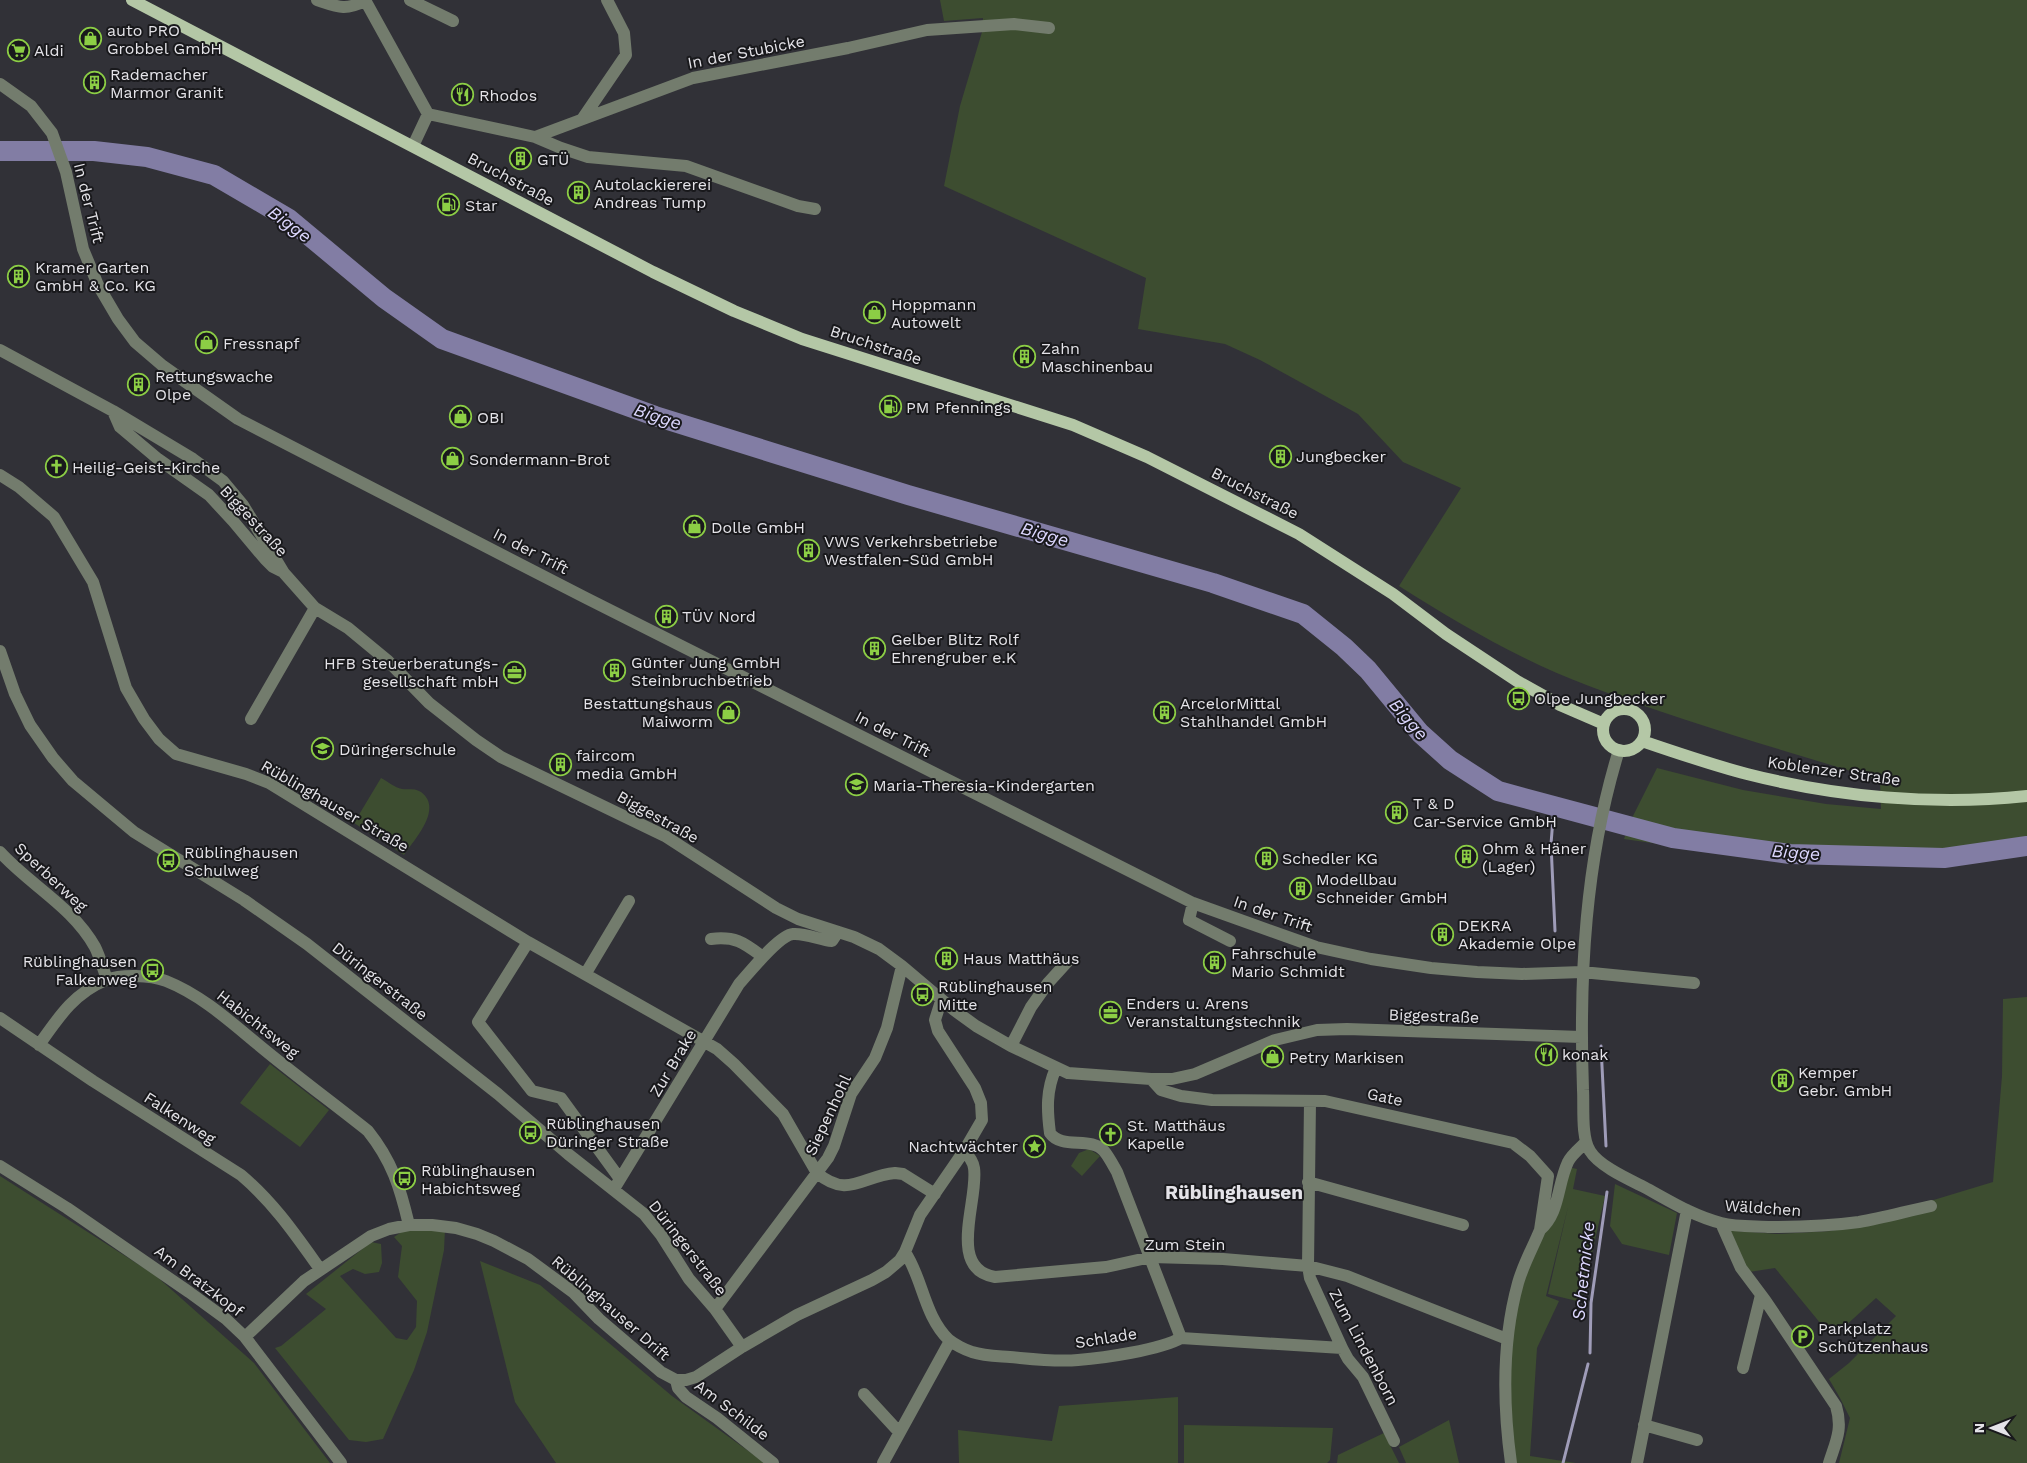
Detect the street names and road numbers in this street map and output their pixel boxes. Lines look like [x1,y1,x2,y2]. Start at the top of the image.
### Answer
street label: In der Stubicke [686,31,806,73]
street label: Bruchstraße [464,148,558,210]
street label: In der Trift [70,161,108,245]
street label: Bruchstraße [828,321,924,369]
street label: Bruchstraße [1208,463,1302,523]
street label: Biggestraße [216,481,292,561]
street label: In der Trift [490,524,572,578]
street label: In der Trift [852,707,934,761]
street label: Koblenzer Straße [1766,752,1902,790]
street label: Rüblinghauser Straße [258,756,412,856]
street label: Biggestraße [614,787,702,847]
street label: Sperberweg [11,838,92,916]
street label: In der Trift [1231,892,1315,936]
street label: Düringerstraße [329,938,431,1024]
street label: Habichtsweg [213,986,303,1062]
street label: Biggestraße [1388,1005,1480,1027]
street label: Zur Brake [646,1026,700,1100]
street label: Siepenhohl [801,1071,855,1159]
street label: Gate [1365,1084,1405,1110]
street label: Falkenweg [141,1088,220,1148]
street label: Wäldchen [1724,1196,1802,1220]
street label: Düringerstraße [645,1197,731,1299]
street label: Zum Stein [1145,1235,1225,1254]
street label: Am Bratzkopf [151,1241,248,1321]
street label: Rüblinghauser Drift [548,1251,674,1365]
street label: Zum Lindenborn [1325,1285,1403,1409]
street label: Schlade [1074,1324,1138,1352]
street label: Am Schilde [691,1376,773,1444]

